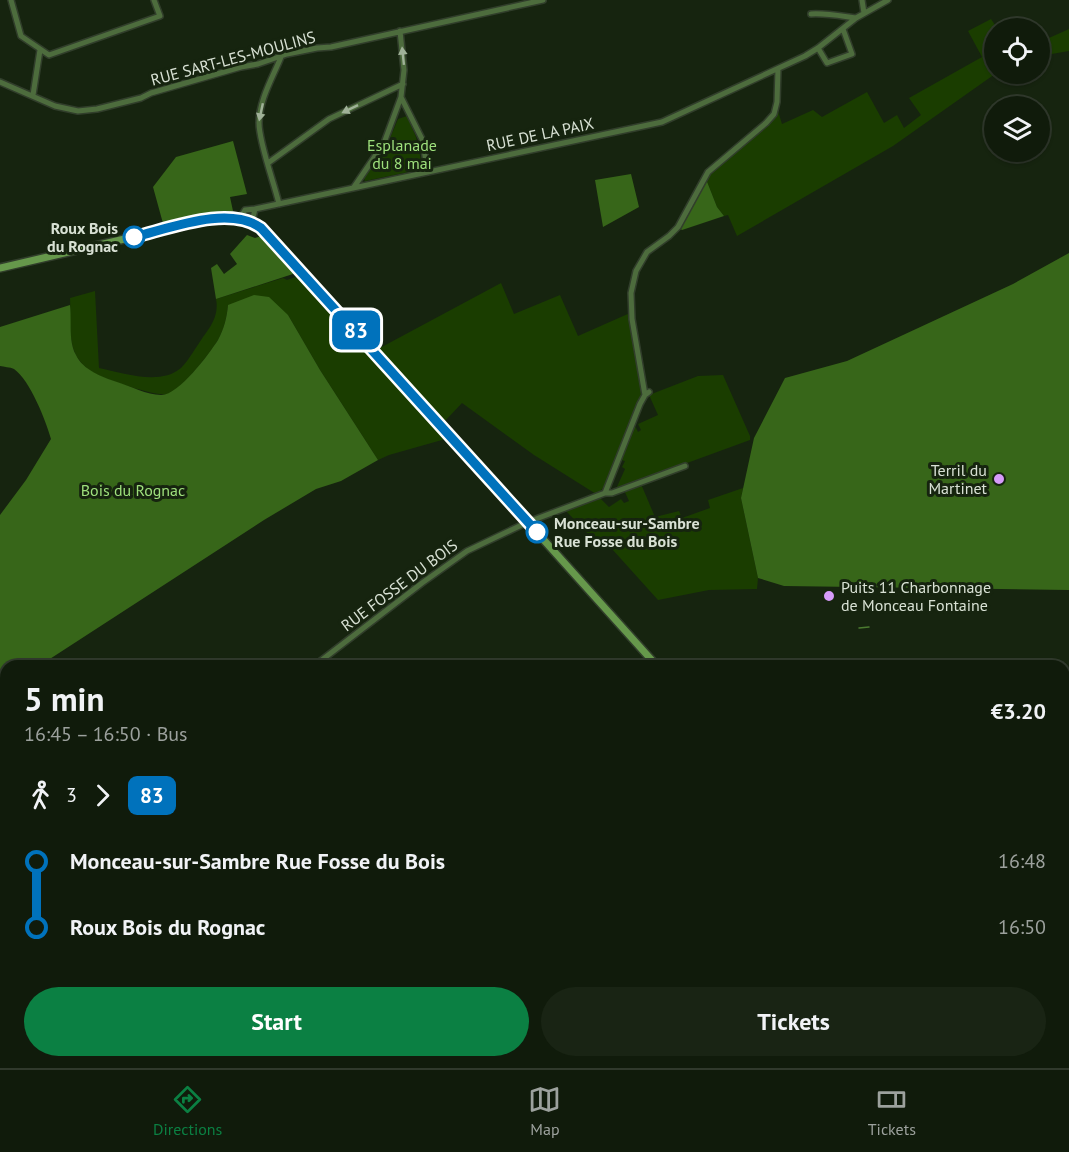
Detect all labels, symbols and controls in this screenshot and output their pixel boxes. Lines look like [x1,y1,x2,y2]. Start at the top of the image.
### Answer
map controls [984,18,1050,162]
button: locate [984,18,1050,84]
street label: RUE SART-LES-MOULINS [148,26,318,90]
one-way arrow [398,46,408,65]
button: layers [984,96,1050,162]
one-way arrow [256,102,265,121]
one-way arrow [342,104,359,113]
street label: RUE DE LA PAIX [484,113,596,155]
park label: Esplanade du 8 mai [367,135,437,173]
place label: Roux Bois du Rognac [47,218,118,256]
marker: Roux Bois du Rognac [123,226,145,248]
line badge: 83 [329,310,383,350]
text: 83 [344,317,368,344]
place label: Terril du Martinet [928,460,988,498]
marker: Terril du Martinet [992,472,1006,486]
park label: Bois du Rognac [81,480,185,500]
place label: Monceau-sur-Sambre Rue Fosse du Bois [554,513,700,551]
marker: Monceau-sur-Sambre Rue Fosse du Bois [526,521,548,543]
street label: RUE FOSSE DU BOIS [337,535,461,635]
place label: Puits 11 Charbonnage de Monceau Fontaine [841,577,991,615]
marker: Puits 11 Charbonnage de Monceau Fontaine [822,589,836,603]
text: 5 min [24,677,105,720]
text: €3.20 [991,697,1046,725]
text: 16:45 – 16:50 · Bus [24,721,188,747]
icon: walk [24,779,57,812]
icon: forward [86,779,119,812]
text: 3 [66,782,77,808]
text: 83 [140,782,164,809]
text: Monceau-sur-Sambre Rue Fosse du Bois [70,847,445,875]
text: 16:48 [998,848,1046,874]
text: Roux Bois du Rognac [70,913,265,941]
text: 16:50 [998,914,1046,940]
button: Start [24,987,529,1056]
button: Tickets [541,987,1046,1056]
tab: Directions [153,1083,222,1139]
tab: Map [528,1083,561,1139]
tab: Tickets [868,1083,916,1139]

